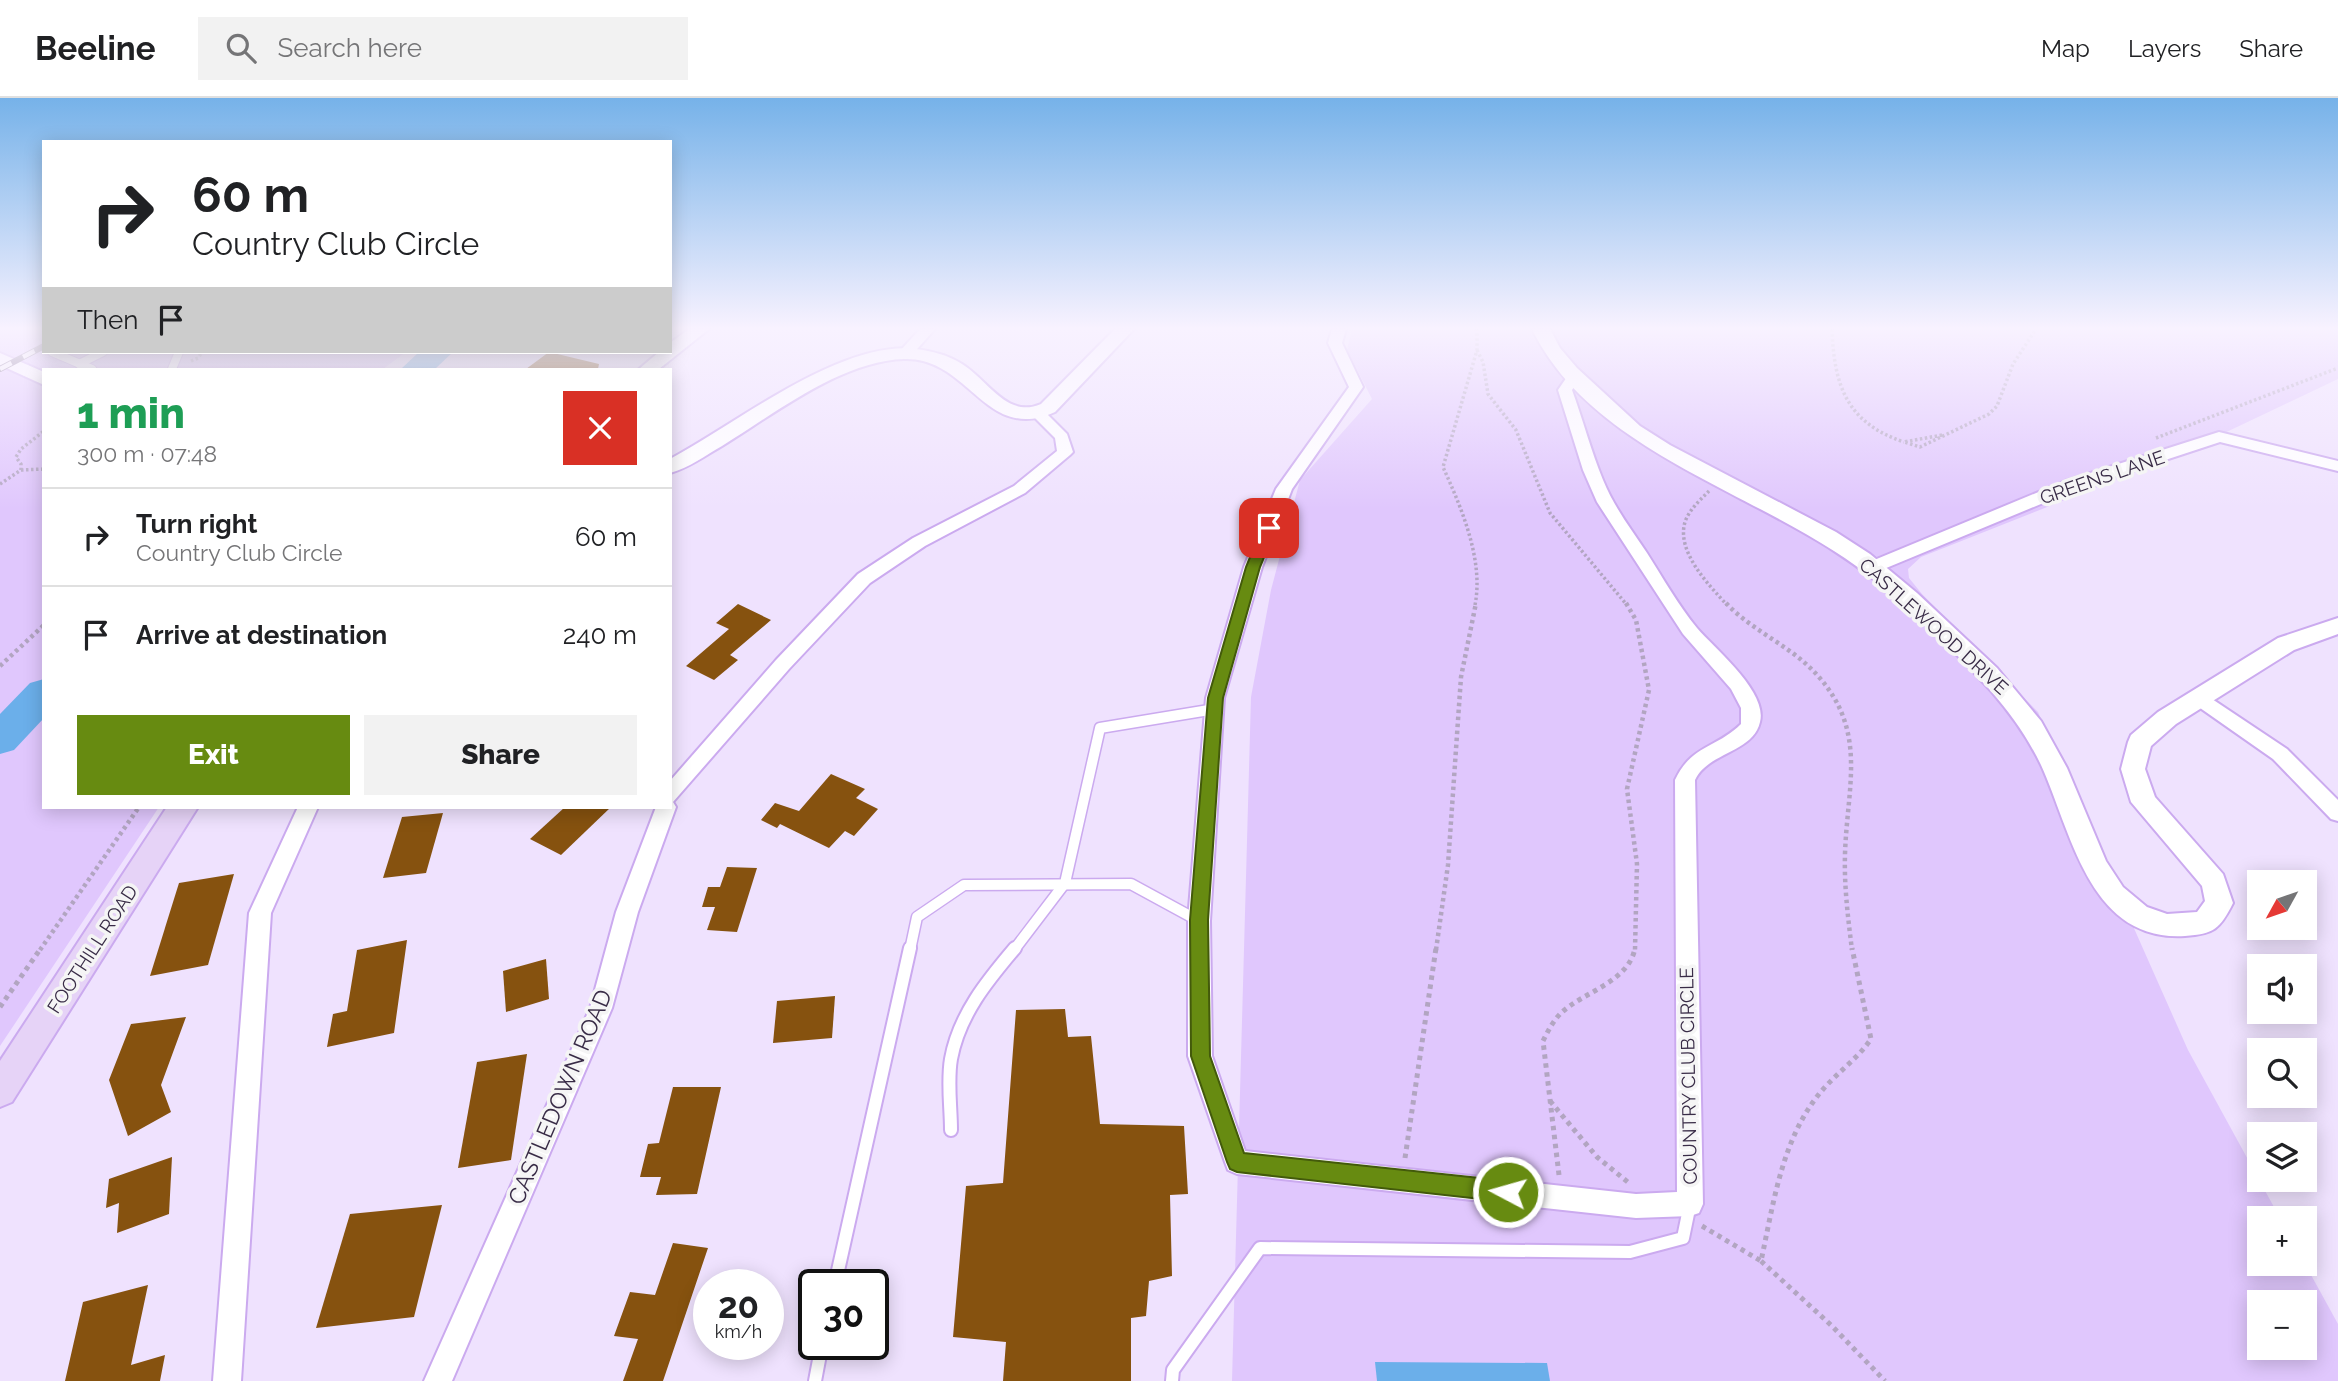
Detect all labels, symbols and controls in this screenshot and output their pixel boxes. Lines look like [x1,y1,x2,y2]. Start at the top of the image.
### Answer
search box [198,17,688,80]
text: Beeline [35,29,156,68]
icon: search [222,29,260,67]
text: Search here [278,33,422,63]
text: Map [2041,34,2090,63]
text: Layers [2128,34,2201,63]
text: Share [2239,34,2303,63]
text: 60 m [192,166,309,223]
icon: right [77,168,168,259]
text: Country Club Circle [192,225,479,262]
icon: arrive [152,301,190,339]
text: Then [77,305,138,335]
text: 1 min [77,389,185,438]
button: close [563,391,637,465]
text: 300 m · 07:48 [77,440,217,467]
street label: GREENS LANE [2037,445,2167,509]
pin [1239,498,1299,558]
text: Turn right [136,509,257,539]
icon: arrive [1250,509,1288,547]
icon: right [77,518,115,556]
text: 60 m [575,522,637,552]
text: Country Club Circle [136,539,343,566]
street label: CASTLEWOOD DRIVE [1855,553,2013,699]
icon: arrive [77,616,115,654]
text: Arrive at destination [136,620,387,650]
text: 240 m [563,620,637,650]
button: Exit [77,715,350,795]
button: Share [364,715,637,795]
north arrow [2247,870,2317,940]
map controls [2247,870,2317,1360]
street label: FOOTHILL ROAD [42,881,142,1017]
button: sound [2247,954,2317,1024]
street label: COUNTRY CLUB CIRCLE [1675,967,1701,1185]
street label: CASTLEDOWN ROAD [502,985,617,1208]
button: search [2247,1038,2317,1108]
button: layers [2247,1122,2317,1192]
position arrow [1471,1155,1545,1229]
button: + [2247,1206,2317,1276]
speed limit sign: 30 [798,1269,889,1360]
text: 20 [718,1285,759,1326]
button: − [2247,1290,2317,1360]
text: km/h [715,1321,762,1342]

